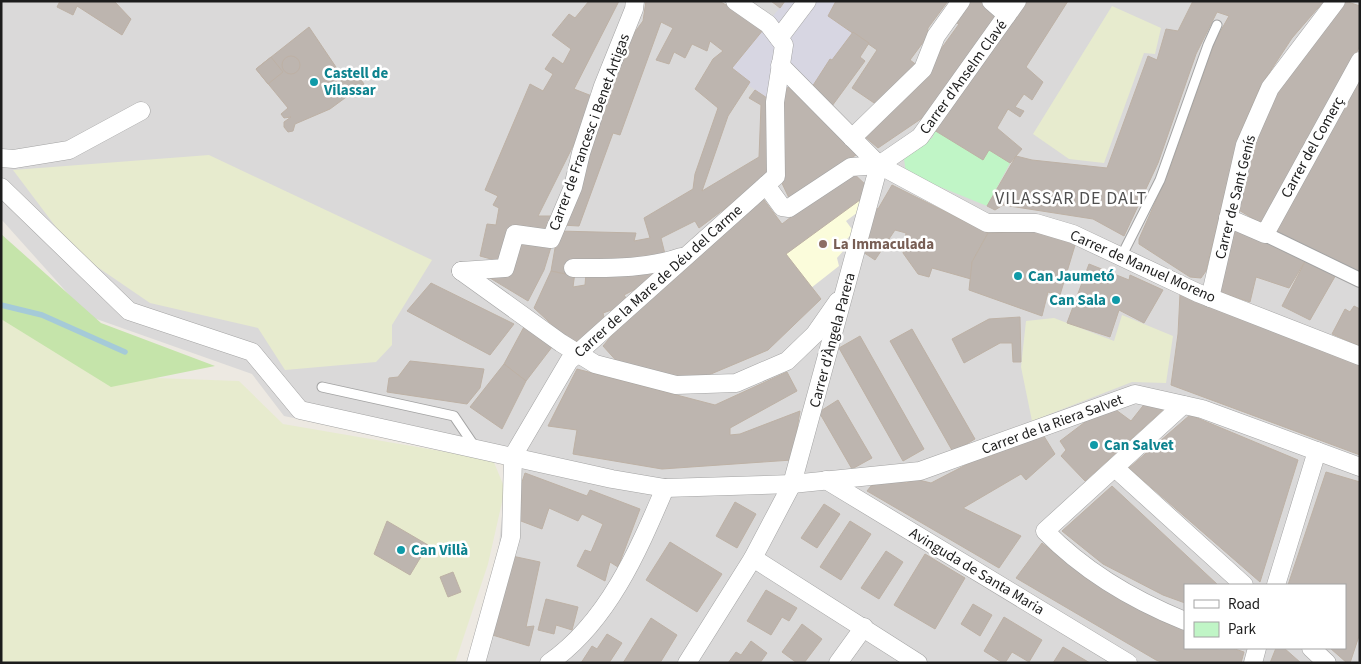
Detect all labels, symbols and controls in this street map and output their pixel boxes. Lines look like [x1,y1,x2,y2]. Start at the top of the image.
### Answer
street label: Carrer d'Anselm Clavé [915,16,1012,139]
street label: Carrer de Francesc i Benet Artigas [544,31,635,234]
place label: Castell de Vilassar [323,63,388,101]
marker: Castell de Vilassar [308,76,320,88]
street label: Carrer del Comerç [1276,93,1349,202]
street label: Carrer de Sant Genís [1210,133,1261,262]
district label: VILASSAR DE DALT [995,186,1147,211]
street label: Carrer de la Mare de Déu del Carme [570,200,747,363]
street label: Carrer de Manuel Moreno [1066,225,1219,308]
place label: La Immaculada [833,234,934,255]
marker: La Immaculada [817,238,829,250]
place label: Can Jaumetó [1028,266,1115,287]
street label: Carrer d'Àngela Parera [804,270,861,410]
marker: Can Jaumetó [1012,270,1024,282]
place label: Can Sala [1049,290,1106,311]
marker: Can Sala [1110,294,1122,306]
street label: Carrer de la Riera Salvet [979,389,1126,460]
place label: Can Salvet [1104,435,1174,456]
marker: Can Salvet [1088,439,1100,451]
street label: Avinguda de Santa Maria [905,523,1048,620]
place label: Can Villà [411,540,468,561]
marker: Can Villà [395,544,407,556]
legend [1184,584,1346,649]
text: Road [1228,594,1260,615]
text: Park [1228,619,1257,640]

